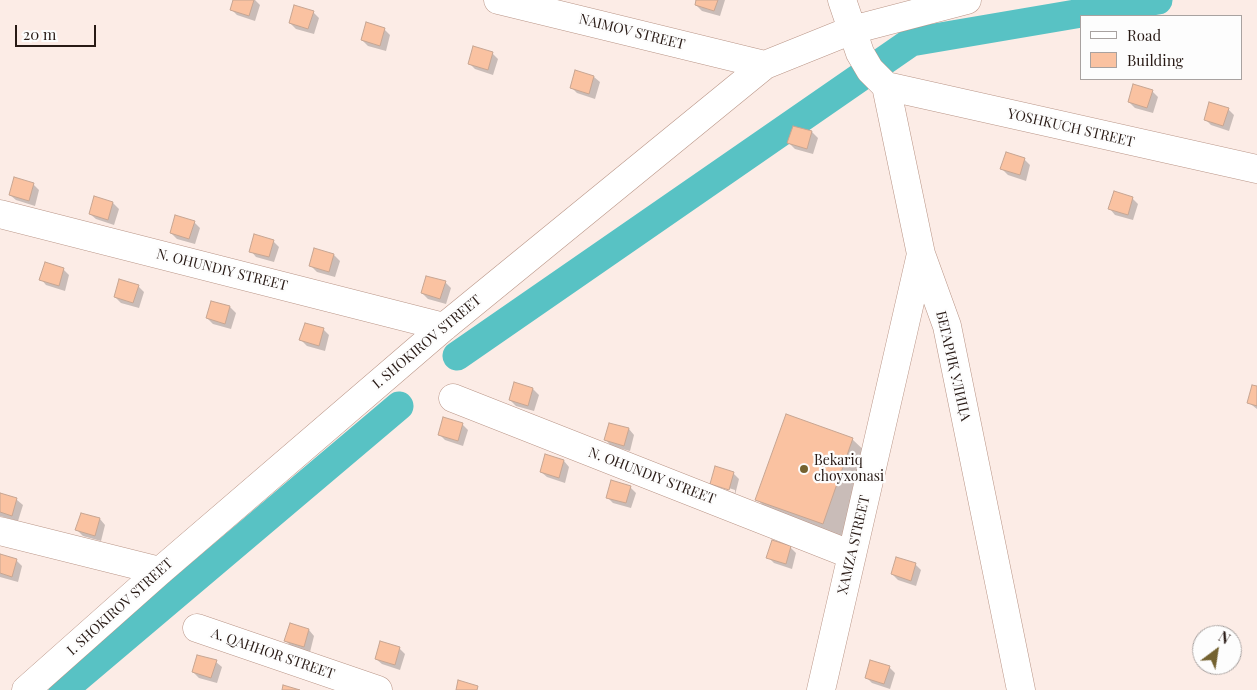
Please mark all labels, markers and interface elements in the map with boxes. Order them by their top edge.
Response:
street label: NAIMOV STREET [577,11,687,53]
scale bar [18,15,99,47]
legend [1080,15,1242,80]
text: 20 m [23,24,56,44]
text: Road [1127,25,1161,45]
text: Building [1127,50,1183,70]
street label: YOSHKUCH STREET [1006,105,1136,151]
street label: N. OHUNDIY STREET [155,246,289,294]
street label: I. SHOKIROV STREET [369,292,485,392]
street label: БЕГАРИҚ УЛИЦА [932,309,974,423]
street label: N. OHUNDIY STREET [586,444,718,508]
place label: Bekariq choyxonasi [814,453,884,486]
marker: Bekariq choyxonasi [798,463,810,475]
street label: XAMZA STREET [834,494,874,596]
street label: I. SHOKIROV STREET [64,555,176,659]
street label: A. QAHHOR STREET [209,625,337,683]
north arrow [1192,625,1242,675]
text: N [1215,627,1234,648]

